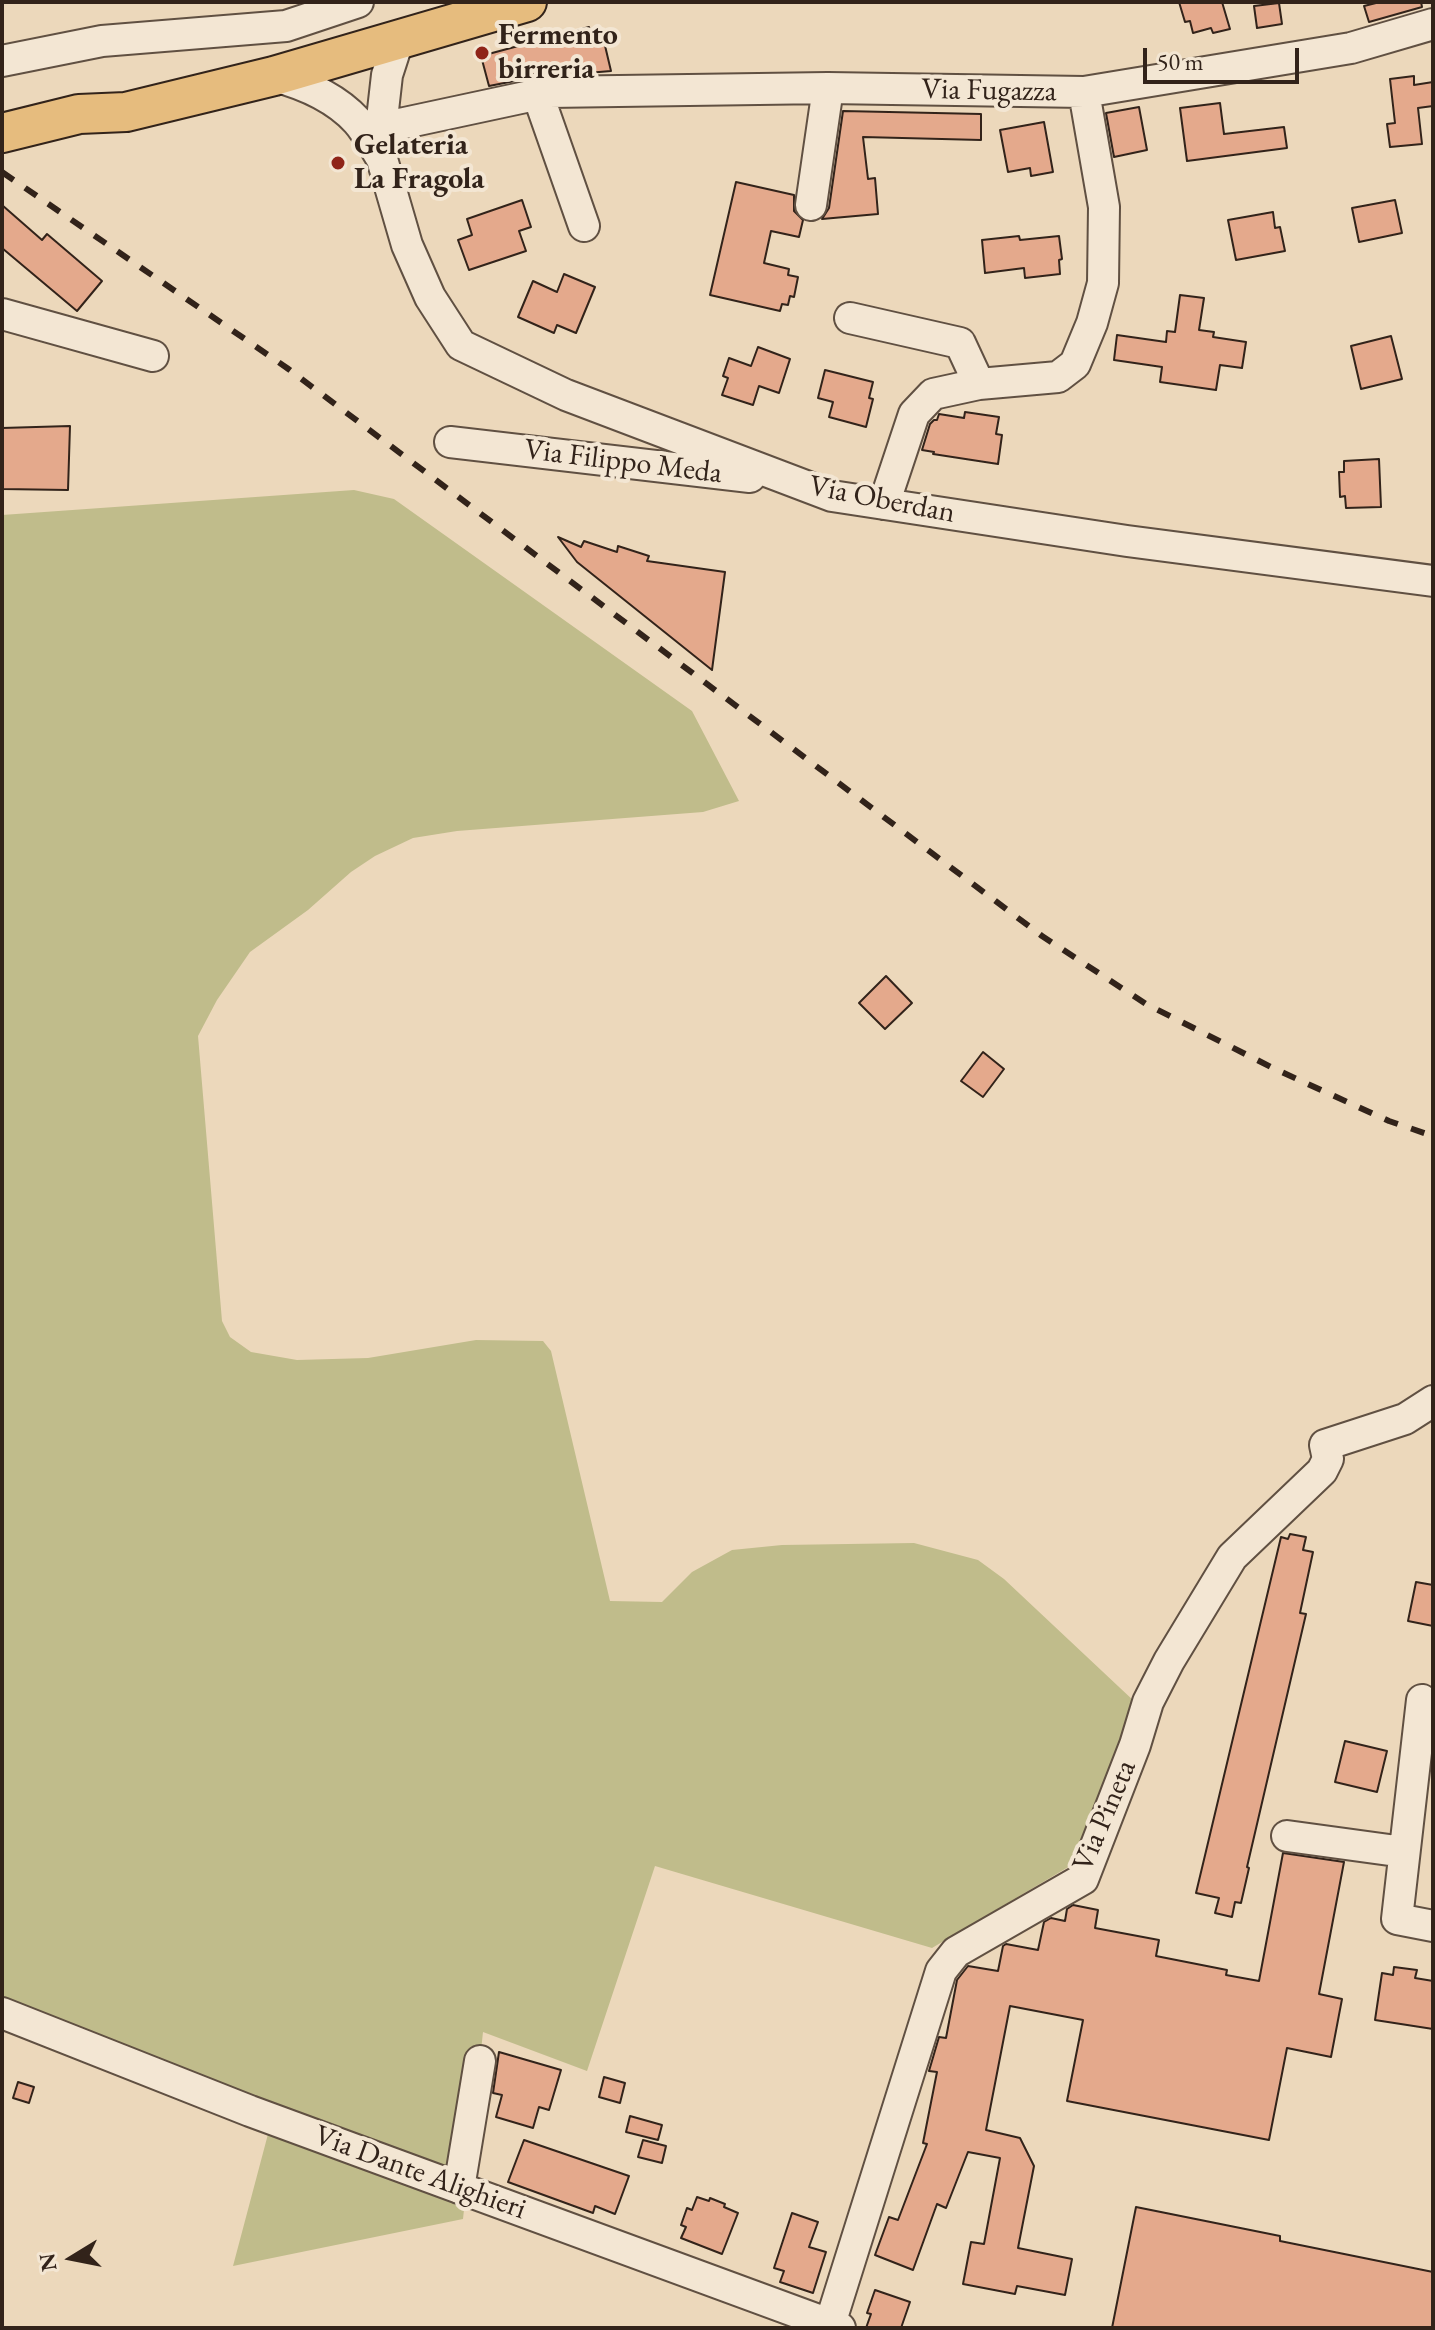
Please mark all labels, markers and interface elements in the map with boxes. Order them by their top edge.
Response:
place label: Fermento birreria [498,18,618,88]
scale bar [1147,32,1303,82]
marker: Fermento birreria [473,44,491,62]
text: 50 m [1157,46,1204,77]
street label: Via Fugazza [921,72,1057,110]
place label: Gelateria La Fragola [354,128,484,198]
marker: Gelateria La Fragola [329,154,347,172]
street label: Via Filippo Meda [522,432,724,492]
street label: Via Oberdan [806,468,958,532]
street label: Via Pineta [1065,1755,1145,1877]
street label: Via Dante Alighieri [309,2118,531,2228]
north arrow [32,2218,112,2298]
text: N [32,2251,64,2274]

